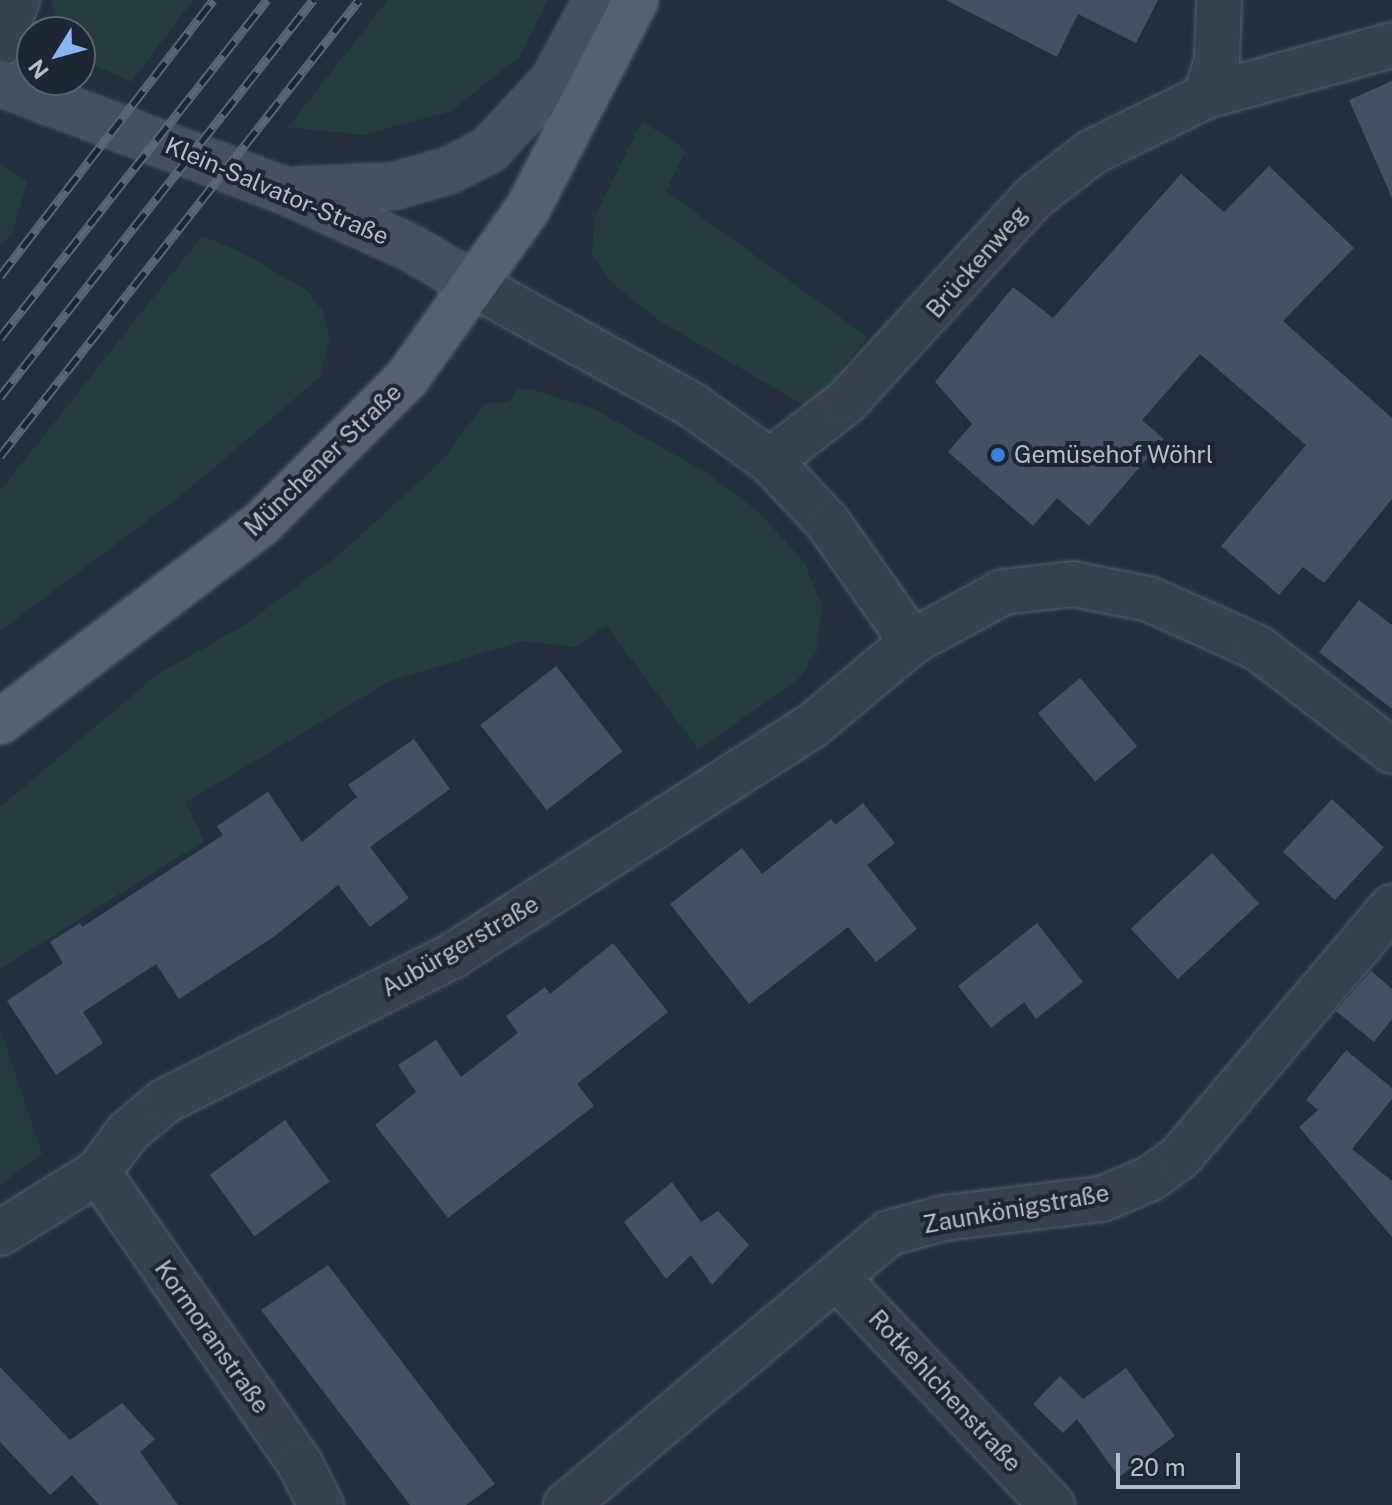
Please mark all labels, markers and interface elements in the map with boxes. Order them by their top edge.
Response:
north arrow [16,16,96,96]
text: N [23,55,54,84]
street label: Klein-Salvator-Straße [161,131,393,251]
street label: Brückenweg [920,200,1034,324]
street label: Münchener Straße [239,378,407,542]
place label: Gemüsehof Wöhrl [1014,441,1214,469]
marker: Gemüsehof Wöhrl [989,446,1007,464]
street label: Aubürgerstraße [376,889,544,1003]
street label: Zaunkönigstraße [921,1178,1111,1240]
street label: Kormoranstraße [149,1255,275,1419]
street label: Rotkehlchenstraße [863,1304,1027,1478]
scale bar [1120,1437,1244,1487]
text: 20 m [1130,1453,1186,1481]

